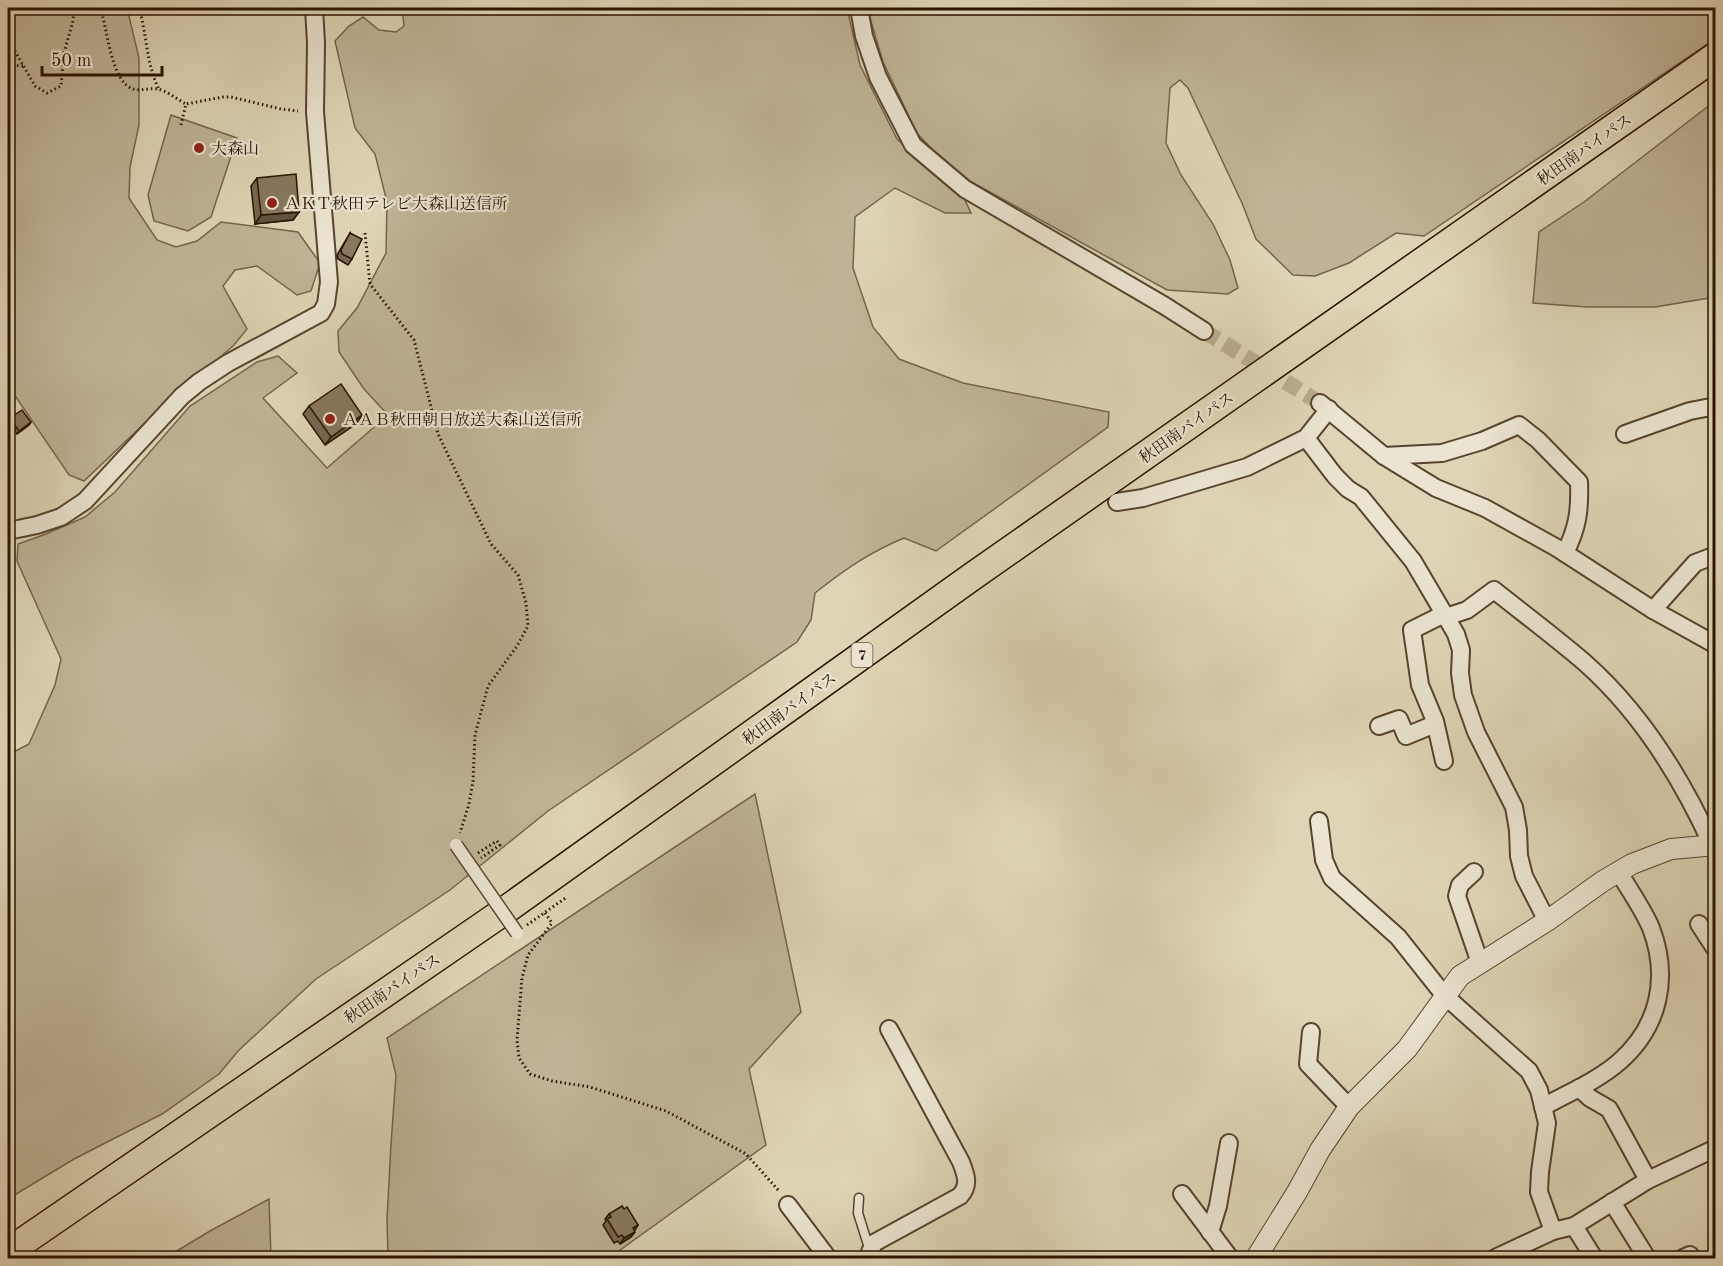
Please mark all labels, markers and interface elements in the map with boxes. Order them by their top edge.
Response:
scale bar [42,39,162,77]
text: 50 m [51,52,91,70]
street label: 秋田南バイパス [1534,110,1635,189]
place label: 大森山 [211,140,259,158]
marker: 大森山 [192,141,206,155]
place label: ＡＫＴ秋田テレビ大森山送信所 [284,195,508,213]
marker: ＡＫＴ秋田テレビ大森山送信所 [265,196,279,210]
street label: 秋田南バイパス [1136,388,1237,467]
place label: ＡＡＢ秋田朝日放送大森山送信所 [342,411,582,429]
marker: ＡＡＢ秋田朝日放送大森山送信所 [323,412,337,426]
road number: 7 [852,643,872,667]
street label: 秋田南バイパス [739,669,840,749]
street label: 秋田南バイパス [341,950,444,1028]

